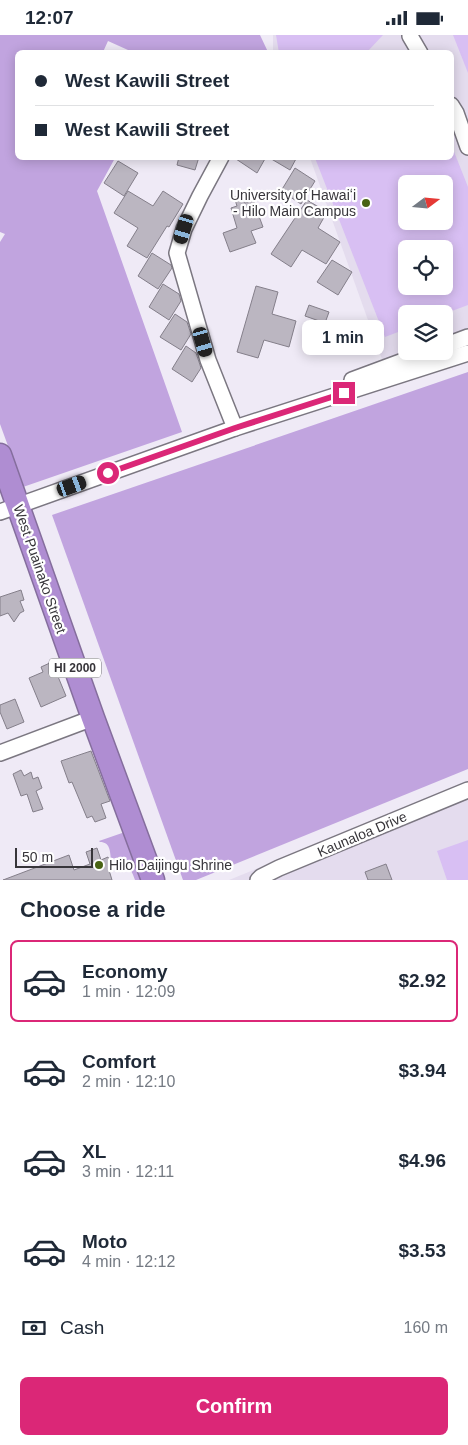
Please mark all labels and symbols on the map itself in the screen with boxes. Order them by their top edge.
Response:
north arrow [398,175,452,230]
place label: University of Hawaiʻi - Hilo Main Campus [230,187,356,219]
marker: University of Hawaiʻi - Hilo Main Campus [360,197,372,209]
car [172,212,195,246]
callout: 1 min [303,321,385,355]
car [191,326,214,358]
route end [333,382,355,404]
route start [97,462,119,484]
car [55,474,88,498]
street label: West Puainako Street [10,502,70,636]
road number: HI 2000 [49,659,101,677]
street label: Kaunaloa Drive [315,808,409,860]
scale bar [15,845,92,868]
place label: Hilo Daijingu Shrine [109,857,232,873]
marker: Hilo Daijingu Shrine [93,859,105,871]

